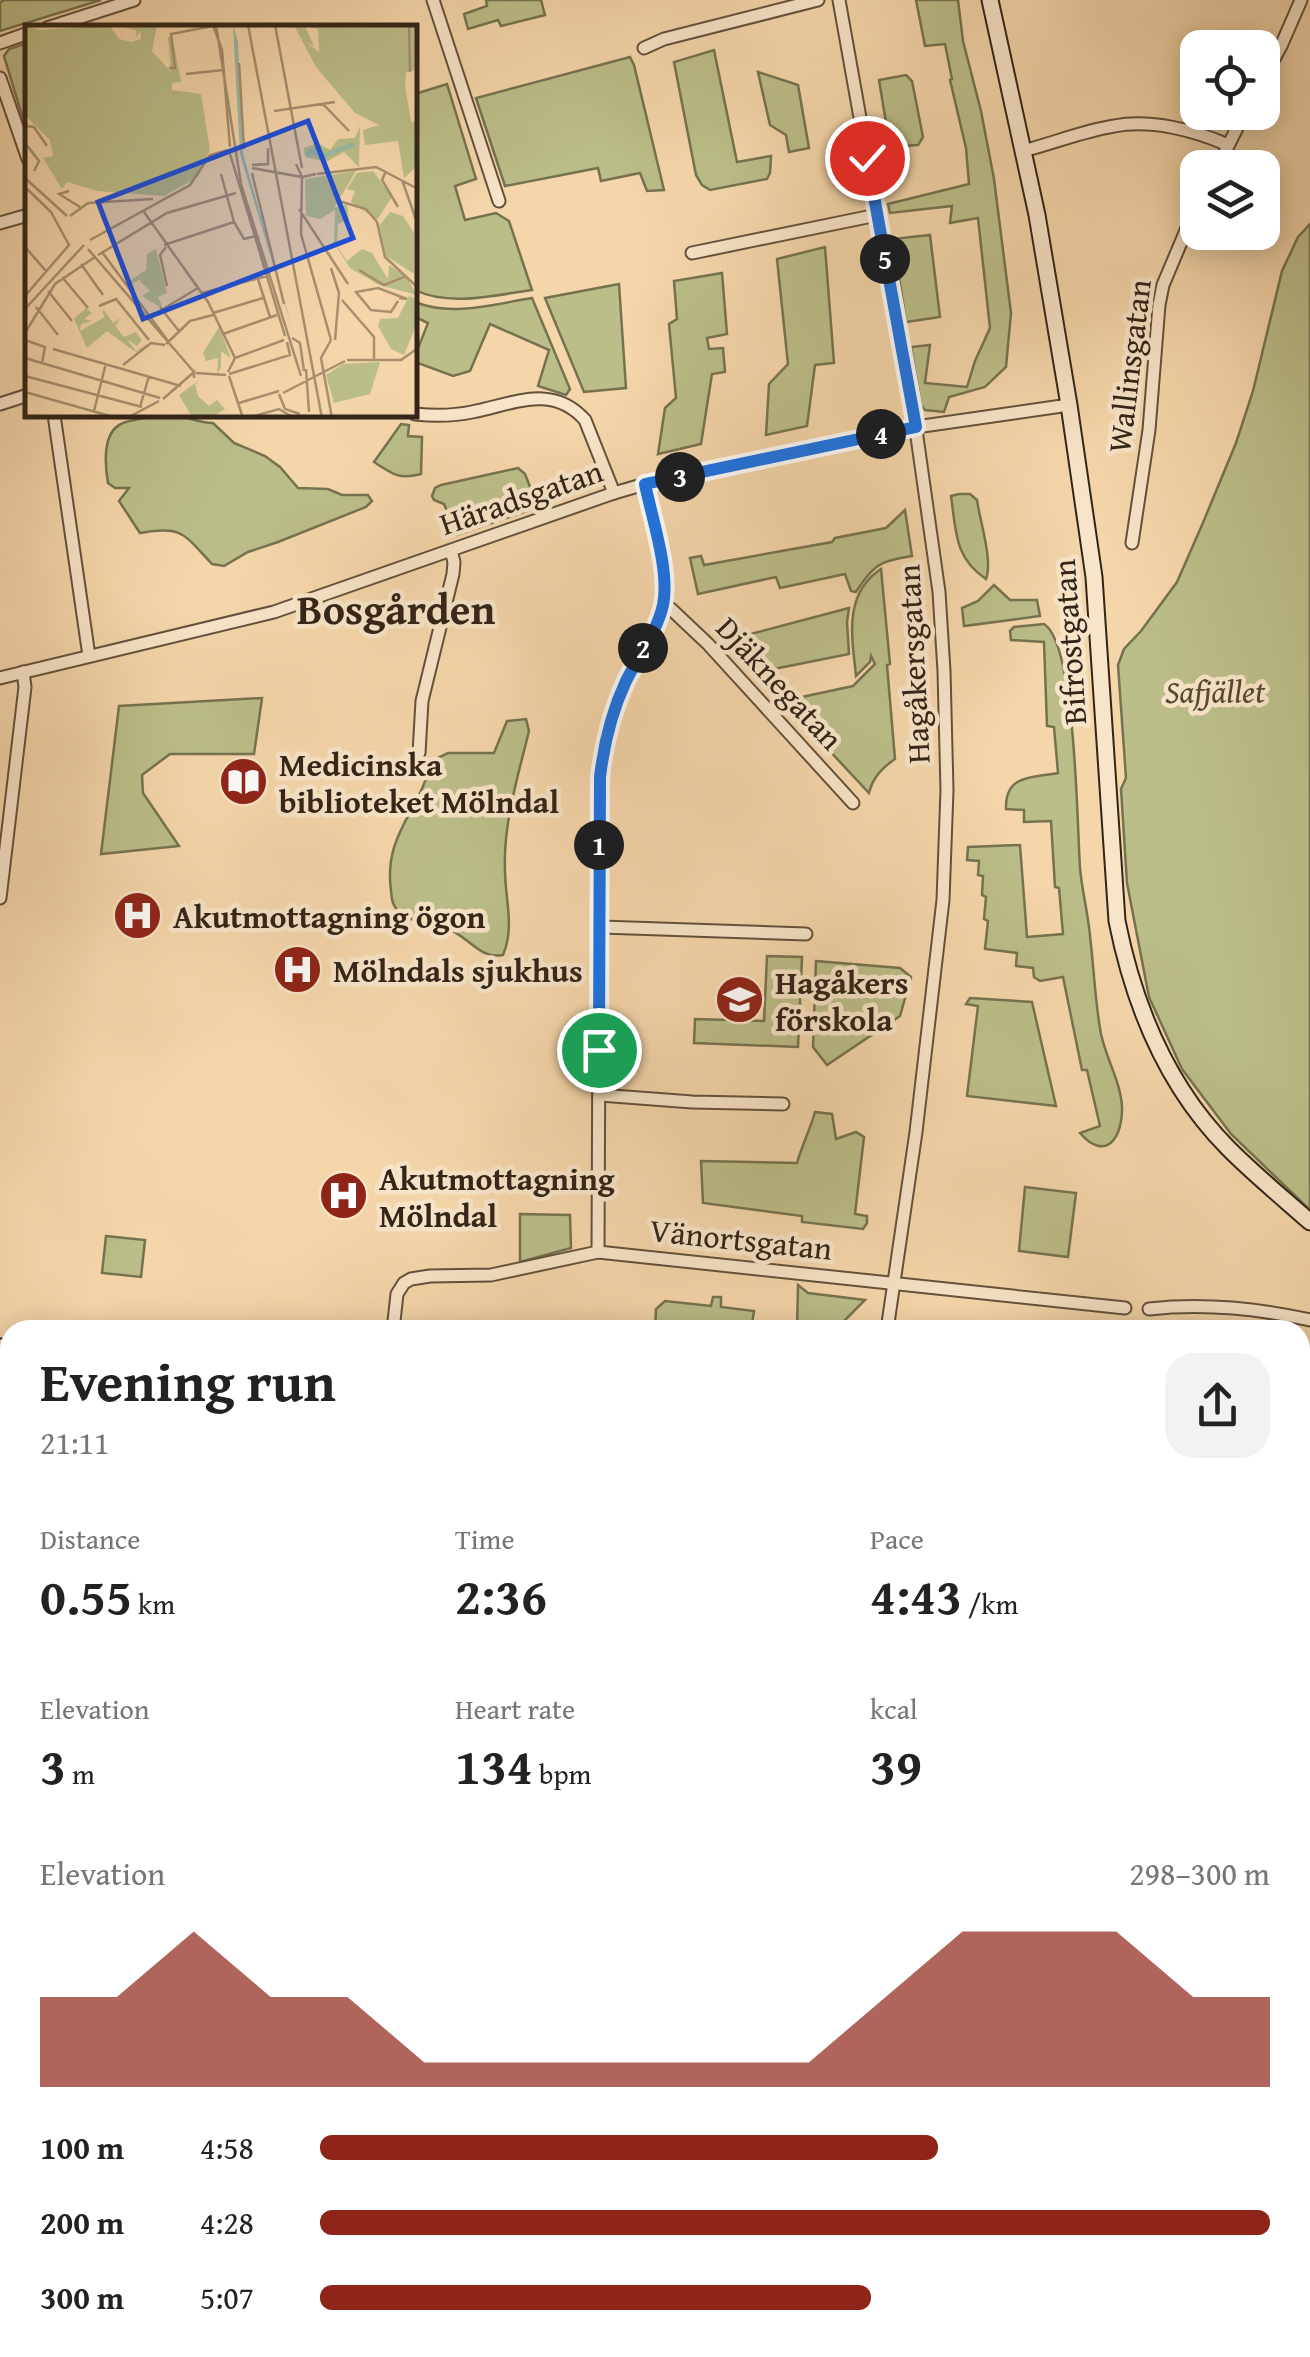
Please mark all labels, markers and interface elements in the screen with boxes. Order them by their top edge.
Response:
inset map [25,25,418,418]
map controls [1180,30,1280,250]
button: locate [1180,30,1280,130]
pin [825,116,910,201]
icon: check [840,131,895,186]
button: layers [1180,150,1280,250]
pin: 5 [860,234,910,284]
text: 5 [878,238,892,279]
street label: Wallinsgatan [1095,277,1163,455]
pin: 4 [856,409,906,459]
text: 4 [874,413,888,454]
street label: Häradsgatan [433,447,609,547]
pin: 3 [655,452,705,502]
text: 3 [673,456,687,497]
street label: Bifrostgatan [1040,558,1098,726]
street label: Hagåkersgatan [884,563,942,765]
district label: Bosgården [297,578,495,639]
street label: Djäknegatan [706,606,854,760]
pin: 2 [618,623,668,673]
text: 2 [636,627,650,668]
park label: Safjället [1165,668,1266,715]
place label: Medicinska biblioteket Mölndal [279,741,559,825]
library icon: Medicinska biblioteket Mölndal [218,756,270,808]
pin: 1 [574,820,624,870]
text: 1 [592,824,606,865]
hospital icon: Akutmottagning ögon [112,890,164,942]
place label: Akutmottagning ögon [173,893,486,940]
hospital icon: Mölndals sjukhus [272,944,324,996]
place label: Mölndals sjukhus [333,947,583,994]
place label: Hagåkers förskola [775,959,909,1043]
school or university icon: Hagåkers förskola [714,974,766,1026]
pin [557,1008,642,1093]
icon: arrive [572,1023,627,1078]
place label: Akutmottagning Mölndal [379,1155,615,1239]
hospital icon: Akutmottagning Mölndal [318,1170,370,1222]
street label: Vänortsgatan [648,1206,834,1272]
text: Evening run [40,1341,336,1421]
button: share [1165,1353,1270,1458]
text: 21:11 [40,1419,109,1466]
text: Distance [40,1518,140,1559]
text: Time [455,1518,515,1559]
text: Pace [870,1518,924,1559]
text: 0.55 [40,1559,132,1632]
text: 2:36 [455,1559,547,1632]
text: 4:43 [870,1559,962,1632]
text: km [132,1583,175,1624]
text: /km [962,1583,1018,1624]
text: Elevation [40,1688,150,1729]
text: Heart rate [455,1688,575,1729]
text: kcal [870,1688,918,1729]
text: 3 [40,1729,66,1802]
text: 134 [455,1729,533,1802]
text: 39 [870,1729,922,1802]
text: m [66,1753,95,1794]
text: bpm [533,1753,591,1794]
text: Elevation [40,1850,165,1897]
text: 298–300 m [1129,1850,1270,1897]
text: 100 m [40,2124,124,2171]
text: 4:58 [200,2124,254,2171]
text: 200 m [40,2199,124,2246]
text: 4:28 [200,2199,254,2246]
text: 300 m [40,2274,124,2321]
text: 5:07 [200,2274,254,2321]

